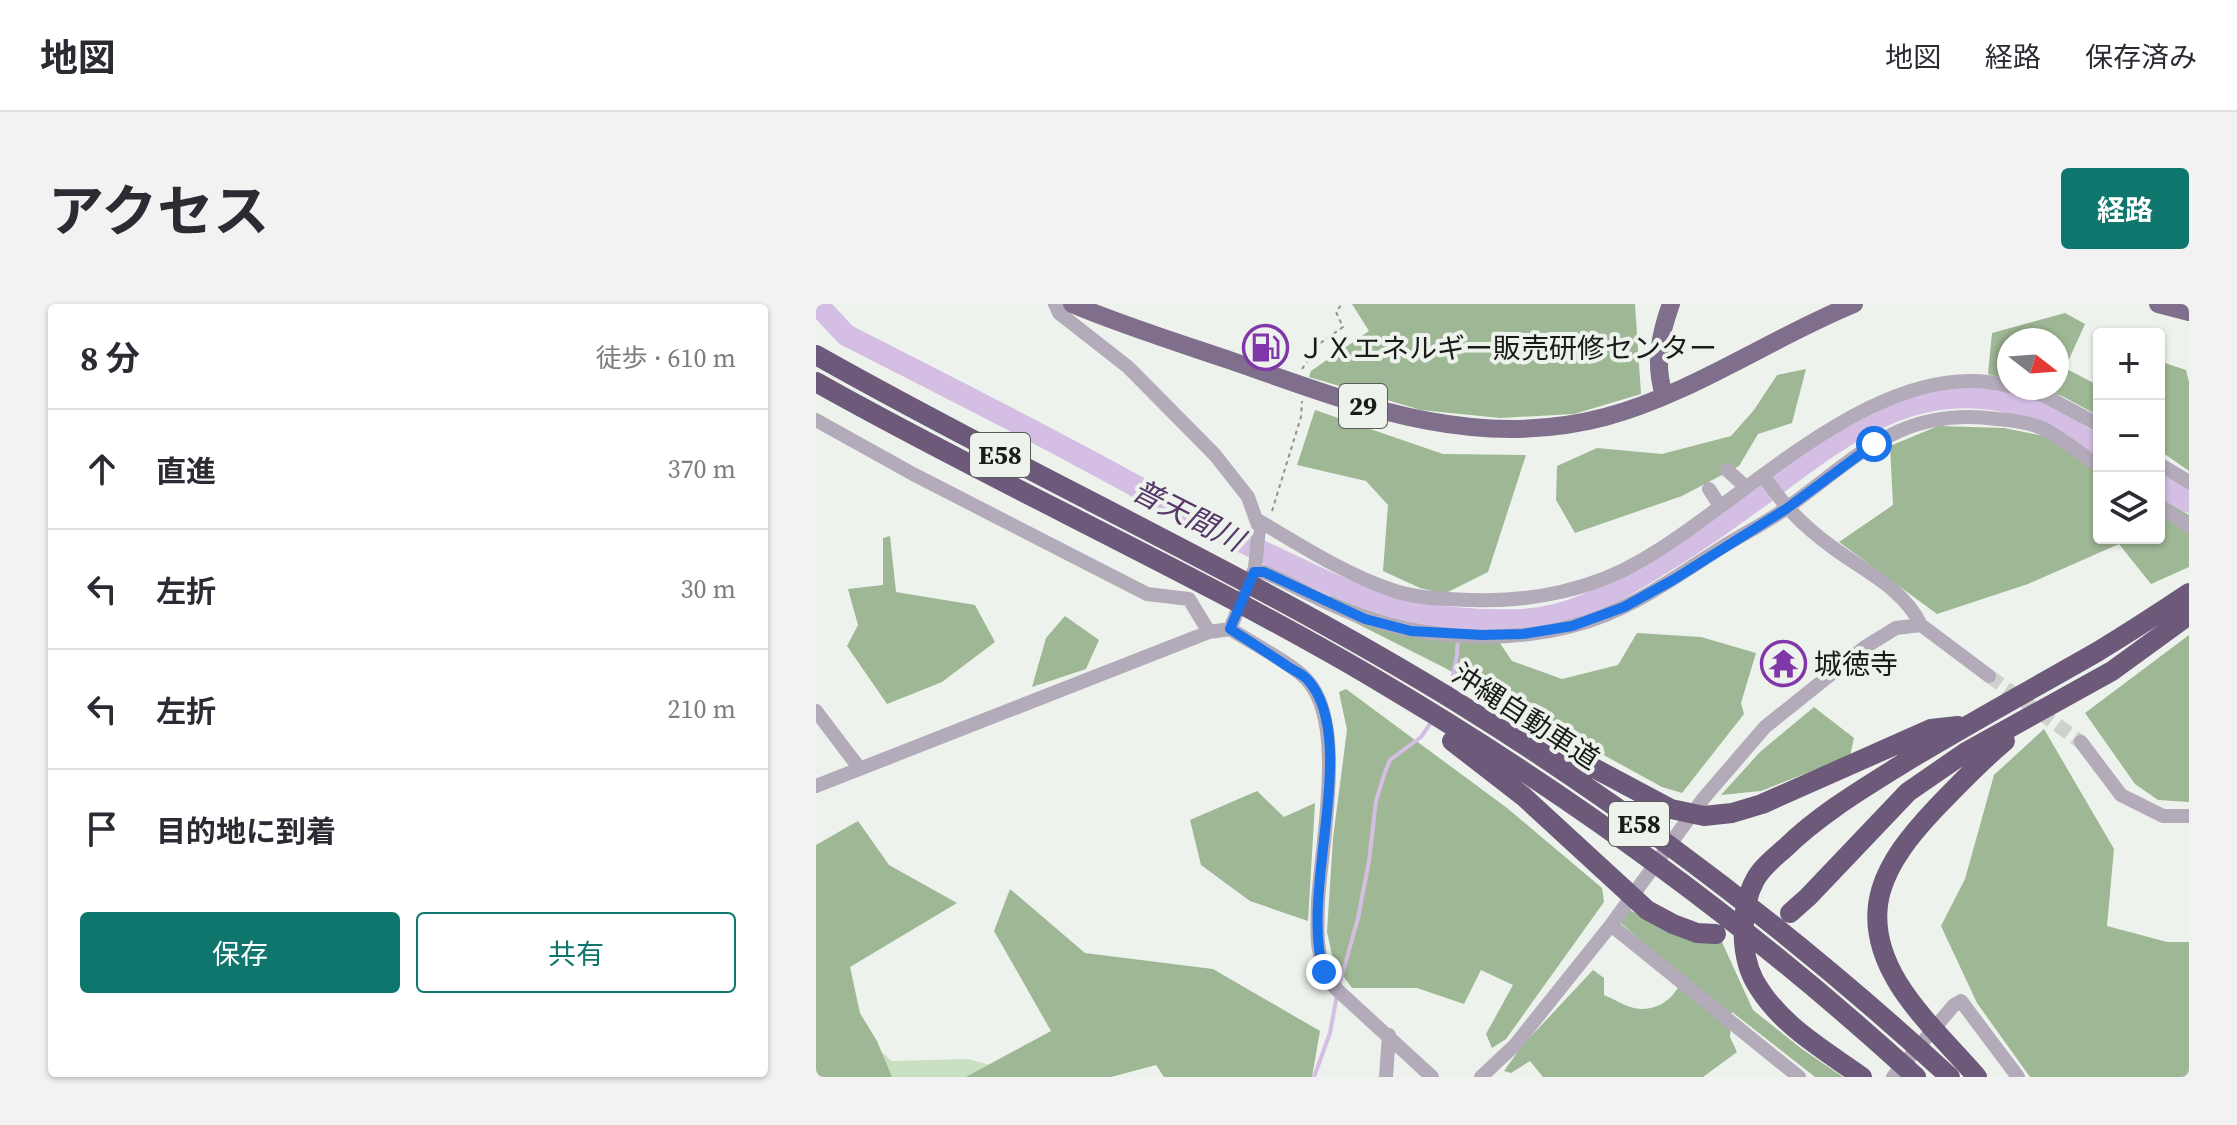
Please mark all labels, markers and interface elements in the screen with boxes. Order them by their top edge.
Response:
text: 地図 [40,32,116,84]
text: 地図 [1885,38,1941,76]
text: 経路 [1985,38,2041,76]
text: 保存済み [2085,38,2197,76]
button: 経路 [2061,168,2189,249]
text: アクセス [48,173,269,250]
fuel station icon: ＪＸエネルギー販売研修センター [1242,324,1290,372]
north arrow [1997,328,2069,400]
map controls [2093,328,2165,544]
button: + [2093,328,2165,400]
place label: ＪＸエネルギー販売研修センター [1297,329,1717,367]
text: 8 分 [80,335,140,381]
text: 徒歩 · 610 m [596,340,736,376]
road number: 29 [1339,384,1387,428]
button: − [2093,400,2165,472]
route start [1856,426,1892,462]
road number: E58 [970,433,1030,477]
icon: ahead [80,447,124,491]
text: 直進 [156,451,216,492]
text: 370 m [668,451,736,487]
water label: 普天間川 [1125,469,1253,562]
button: layers [2093,472,2165,544]
icon: left [80,567,124,611]
text: 左折 [156,571,216,612]
text: 30 m [681,571,736,607]
temple icon: 城徳寺 [1759,640,1807,688]
place label: 城徳寺 [1814,645,1898,683]
street label: 沖縄自動車道 [1445,654,1607,778]
icon: left [80,687,124,731]
text: 左折 [156,691,216,732]
text: 210 m [668,691,736,727]
road number: E58 [1609,802,1669,846]
icon: arrive [80,807,124,851]
text: 目的地に到着 [156,811,336,852]
button: 保存 [80,912,400,993]
button: 共有 [416,912,736,993]
route end [1306,954,1342,990]

